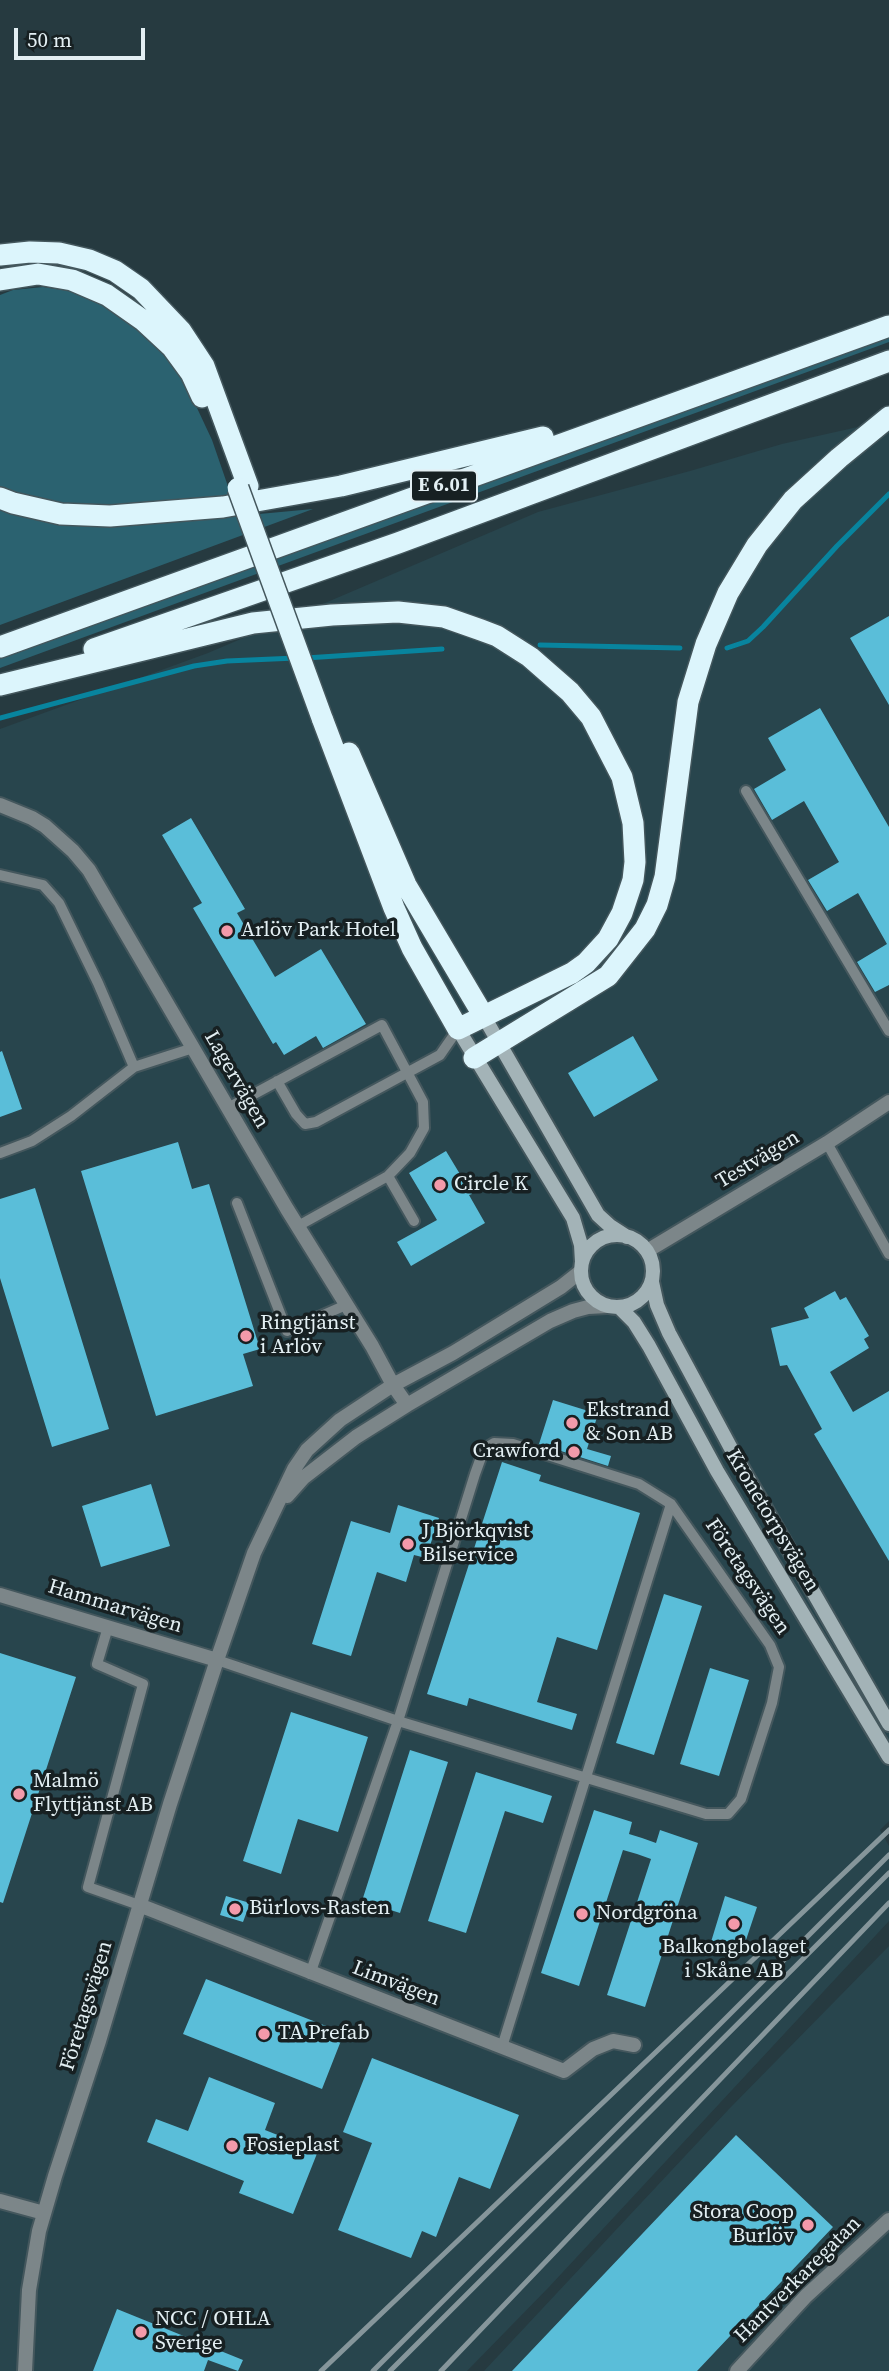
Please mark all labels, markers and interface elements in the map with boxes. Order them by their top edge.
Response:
scale bar [18,14,149,58]
text: 50 m [27,25,72,54]
road number: E 6.01 [411,471,477,502]
place label: Arlöv Park Hotel [241,918,396,944]
marker: Arlöv Park Hotel [219,923,235,939]
street label: Lagervägen [198,1027,274,1133]
street label: Testvägen [712,1125,804,1195]
place label: Circle K [454,1172,528,1198]
marker: Circle K [432,1177,448,1193]
place label: Ringtjänst i Arlöv [260,1311,355,1361]
marker: Ringtjänst i Arlöv [238,1328,254,1344]
place label: Ekstrand & Son AB [586,1398,673,1448]
marker: Ekstrand & Son AB [564,1415,580,1431]
place label: Crawford [473,1439,560,1465]
marker: Crawford [566,1444,582,1460]
street label: Kronetorpsvägen [720,1445,824,1597]
street label: Företagsvägen [699,1514,795,1640]
place label: J Björkqvist Bilservice [422,1519,530,1569]
marker: J Björkqvist Bilservice [400,1536,416,1552]
street label: Hammarvägen [45,1575,185,1639]
place label: Malmö Flyttjänst AB [33,1769,153,1819]
marker: Malmö Flyttjänst AB [11,1786,27,1802]
place label: Bürlovs-Rasten [249,1896,390,1922]
marker: Bürlovs-Rasten [227,1901,243,1917]
place label: Nordgröna [596,1901,698,1927]
marker: Nordgröna [574,1906,590,1922]
marker: Balkongbolaget i Skåne AB [726,1916,742,1932]
place label: Balkongbolaget i Skåne AB [662,1935,806,1985]
street label: Företagsvägen [55,1938,119,2074]
street label: Limvägen [349,1956,443,2012]
place label: TA Prefab [278,2021,370,2047]
marker: TA Prefab [256,2026,272,2042]
place label: Fosieplast [246,2133,339,2159]
marker: Fosieplast [224,2138,240,2154]
place label: Stora Coop Burlöv [693,2200,794,2250]
street label: Hantverkaregatan [729,2211,867,2349]
marker: Stora Coop Burlöv [800,2217,816,2233]
place label: NCC / OHLA Sverige [155,2307,271,2357]
marker: NCC / OHLA Sverige [133,2324,149,2340]

